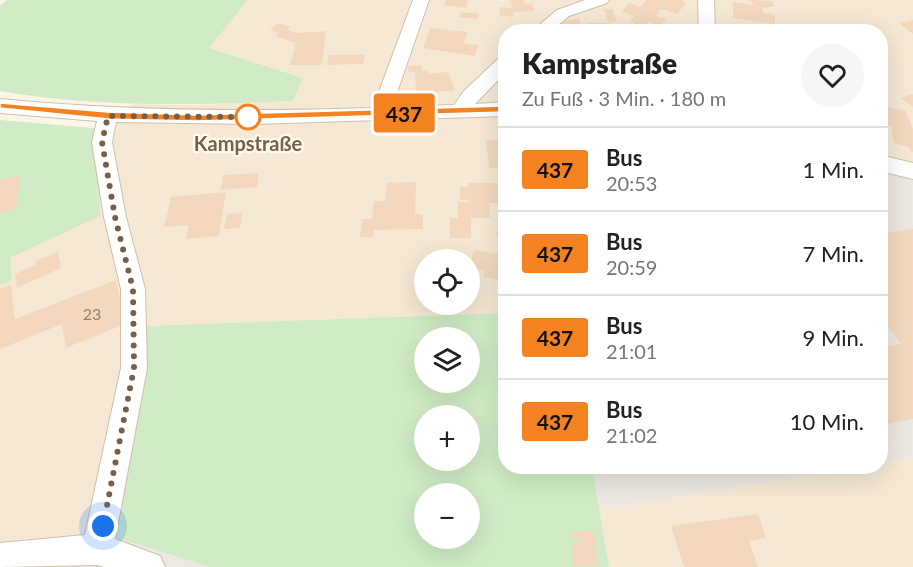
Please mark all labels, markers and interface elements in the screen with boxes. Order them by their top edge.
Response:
button: heart [801,44,864,107]
text: Kampstraße [522,46,677,80]
text: Zu Fuß · 3 Min. · 180 m [522,86,726,110]
line badge: 437 [370,94,438,132]
text: 437 [386,101,422,126]
marker: Kampstraße [235,104,261,130]
place label: Kampstraße [194,131,303,155]
text: Bus [606,144,642,171]
text: 1 Min. [803,156,864,183]
text: 437 [537,157,573,182]
text: 20:53 [606,171,657,195]
text: Bus [606,228,642,255]
text: 7 Min. [803,240,864,267]
text: 437 [537,241,573,266]
map controls [414,249,480,549]
button: locate [414,249,480,315]
text: 20:59 [606,255,657,279]
house number: 23 [83,304,101,323]
text: Bus [606,312,642,339]
text: 9 Min. [803,324,864,351]
text: 437 [537,325,573,350]
button: layers [414,327,480,393]
text: 21:01 [606,339,657,363]
text: Bus [606,396,642,423]
button: + [414,405,480,471]
text: 10 Min. [790,408,864,435]
text: 437 [537,409,573,434]
text: 21:02 [606,423,657,447]
button: − [414,483,480,549]
your location [88,511,118,541]

